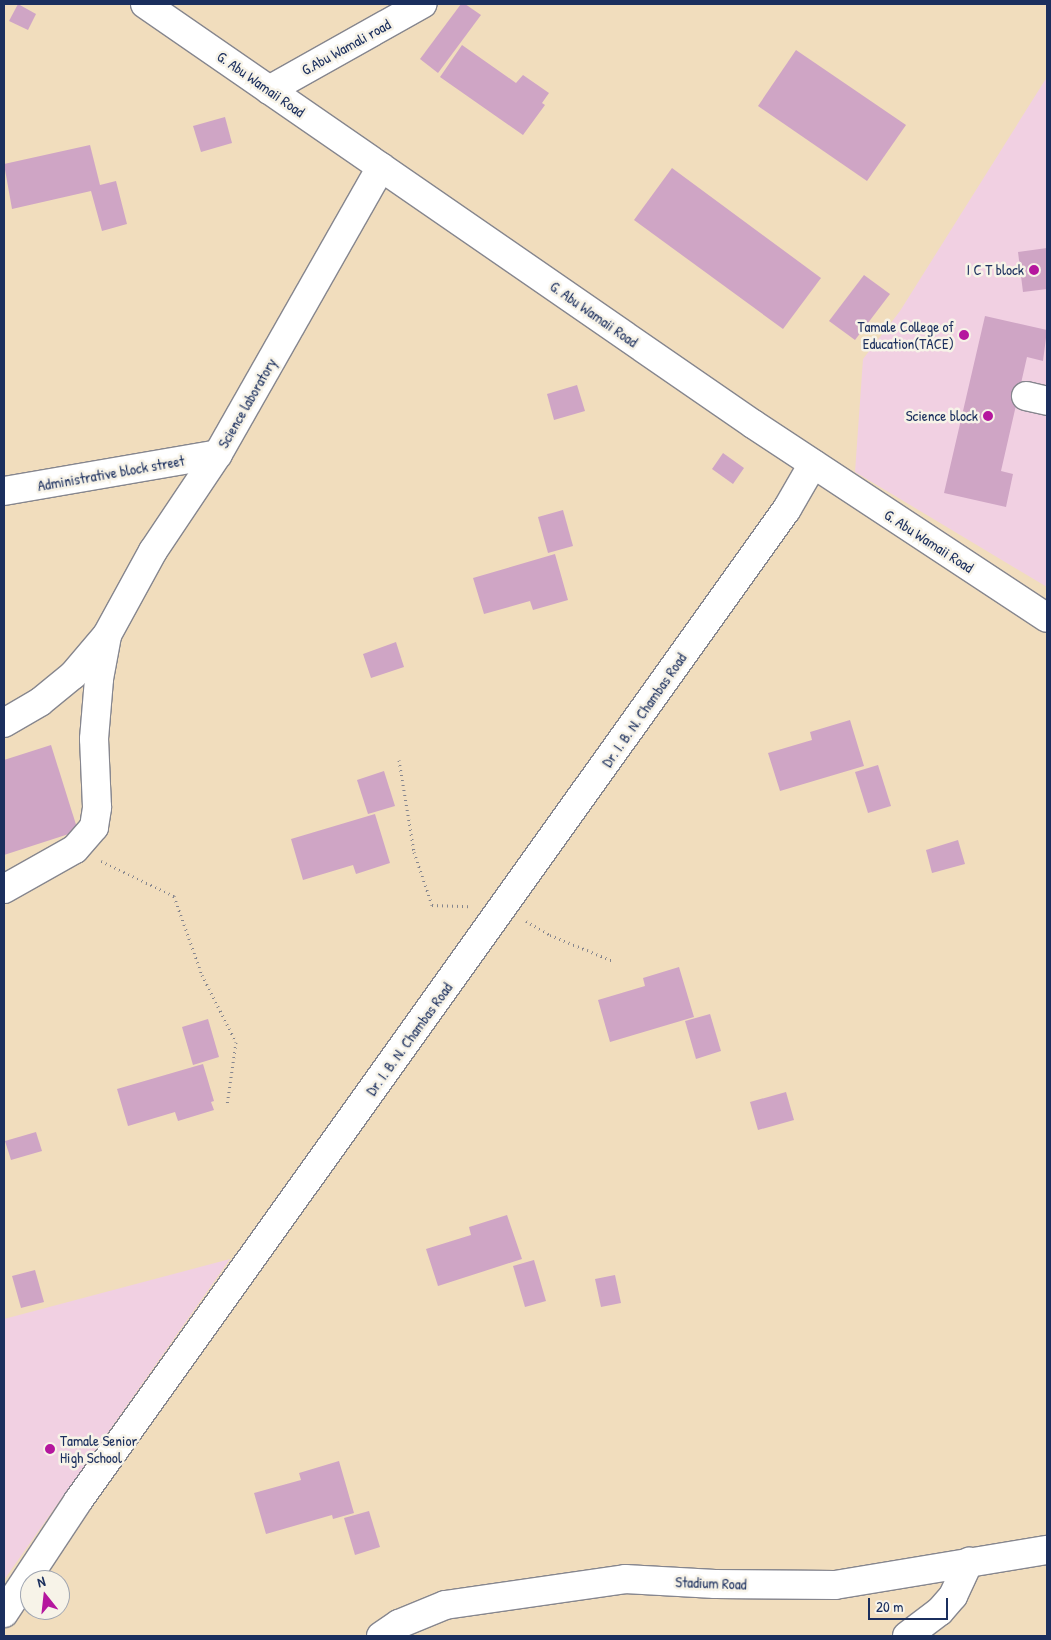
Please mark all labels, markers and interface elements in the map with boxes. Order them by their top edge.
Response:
street label: G.Abu Wamali road [298,15,394,79]
street label: G. Abu Wamaii Road [214,47,308,121]
place label: I C T block [967,261,1024,279]
marker: I C T block [1028,264,1040,276]
street label: G. Abu Wamaii Road [547,277,641,351]
place label: Tamale College of Education(TACE) [857,317,954,352]
marker: Tamale College of Education(TACE) [958,329,970,341]
street label: Science laboratory [214,355,280,451]
place label: Science block [906,407,978,425]
marker: Science block [982,410,994,422]
street label: Administrative block street [36,451,186,495]
street label: G. Abu Wamaii Road [881,505,977,577]
street label: Dr. I. B. N. Chambas Road [598,649,690,771]
street label: Dr. I. B. N. Chambas Road [362,979,456,1099]
place label: Tamale Senior High School [60,1431,137,1466]
marker: Tamale Senior High School [44,1443,56,1455]
north arrow [20,1570,70,1620]
text: N [35,1571,47,1591]
street label: Stadium Road [675,1573,747,1593]
scale bar [871,1588,951,1620]
text: 20 m [876,1596,903,1617]

